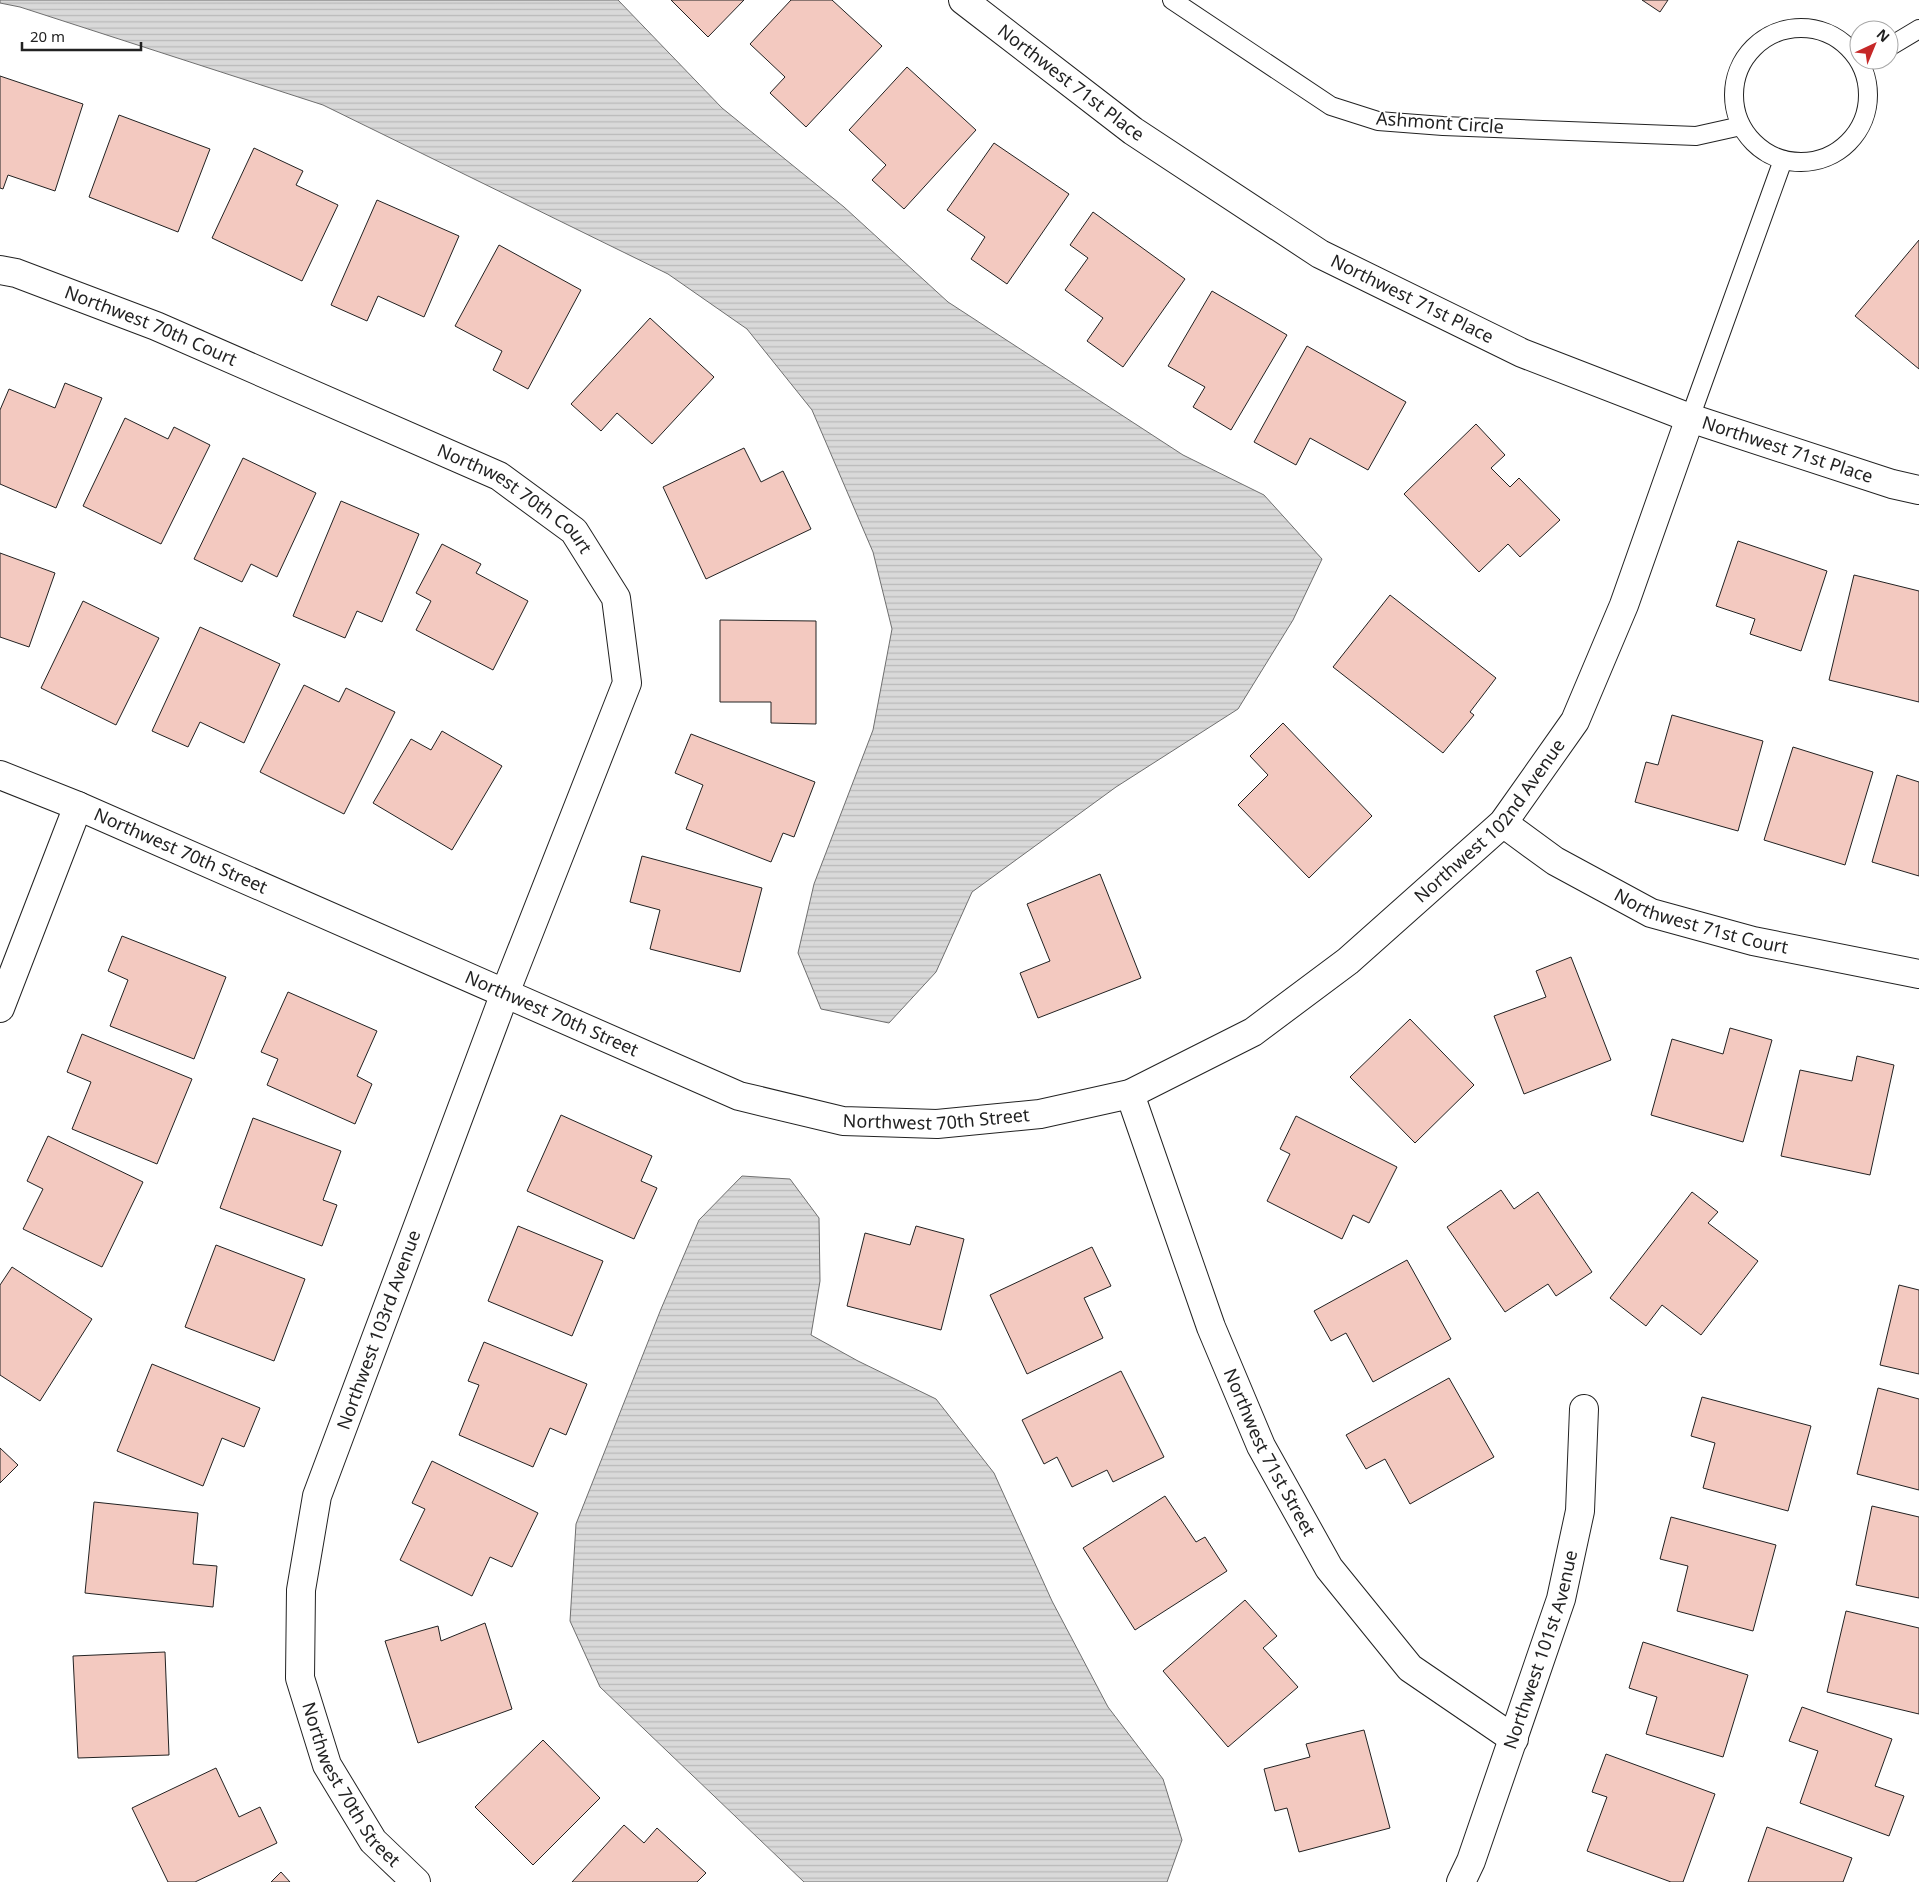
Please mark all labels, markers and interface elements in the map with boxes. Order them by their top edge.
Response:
street label: Northwest 71st Place [993,18,1149,146]
scale bar [22,20,141,52]
north arrow [1849,20,1899,70]
text: N [1873,24,1894,46]
text: 20 m [30,26,65,46]
street label: Ashmont Circle [1375,106,1505,138]
street label: Northwest 71st Place [1327,248,1498,348]
street label: Northwest 70th Court [61,280,241,371]
street label: Northwest 71st Place [1699,410,1876,488]
street label: Northwest 70th Court [434,438,598,558]
street label: Northwest 102nd Avenue [1409,734,1570,907]
street label: Northwest 70th Street [91,802,272,899]
street label: Northwest 71st Court [1610,882,1791,959]
street label: Northwest 70th Street [461,964,643,1062]
street label: Northwest 70th Street [842,1102,1031,1135]
street label: Northwest 103rd Avenue [331,1227,425,1433]
street label: Northwest 71st Street [1219,1364,1322,1540]
street label: Northwest 101st Avenue [1497,1548,1582,1752]
street label: Northwest 70th Street [297,1699,406,1872]

